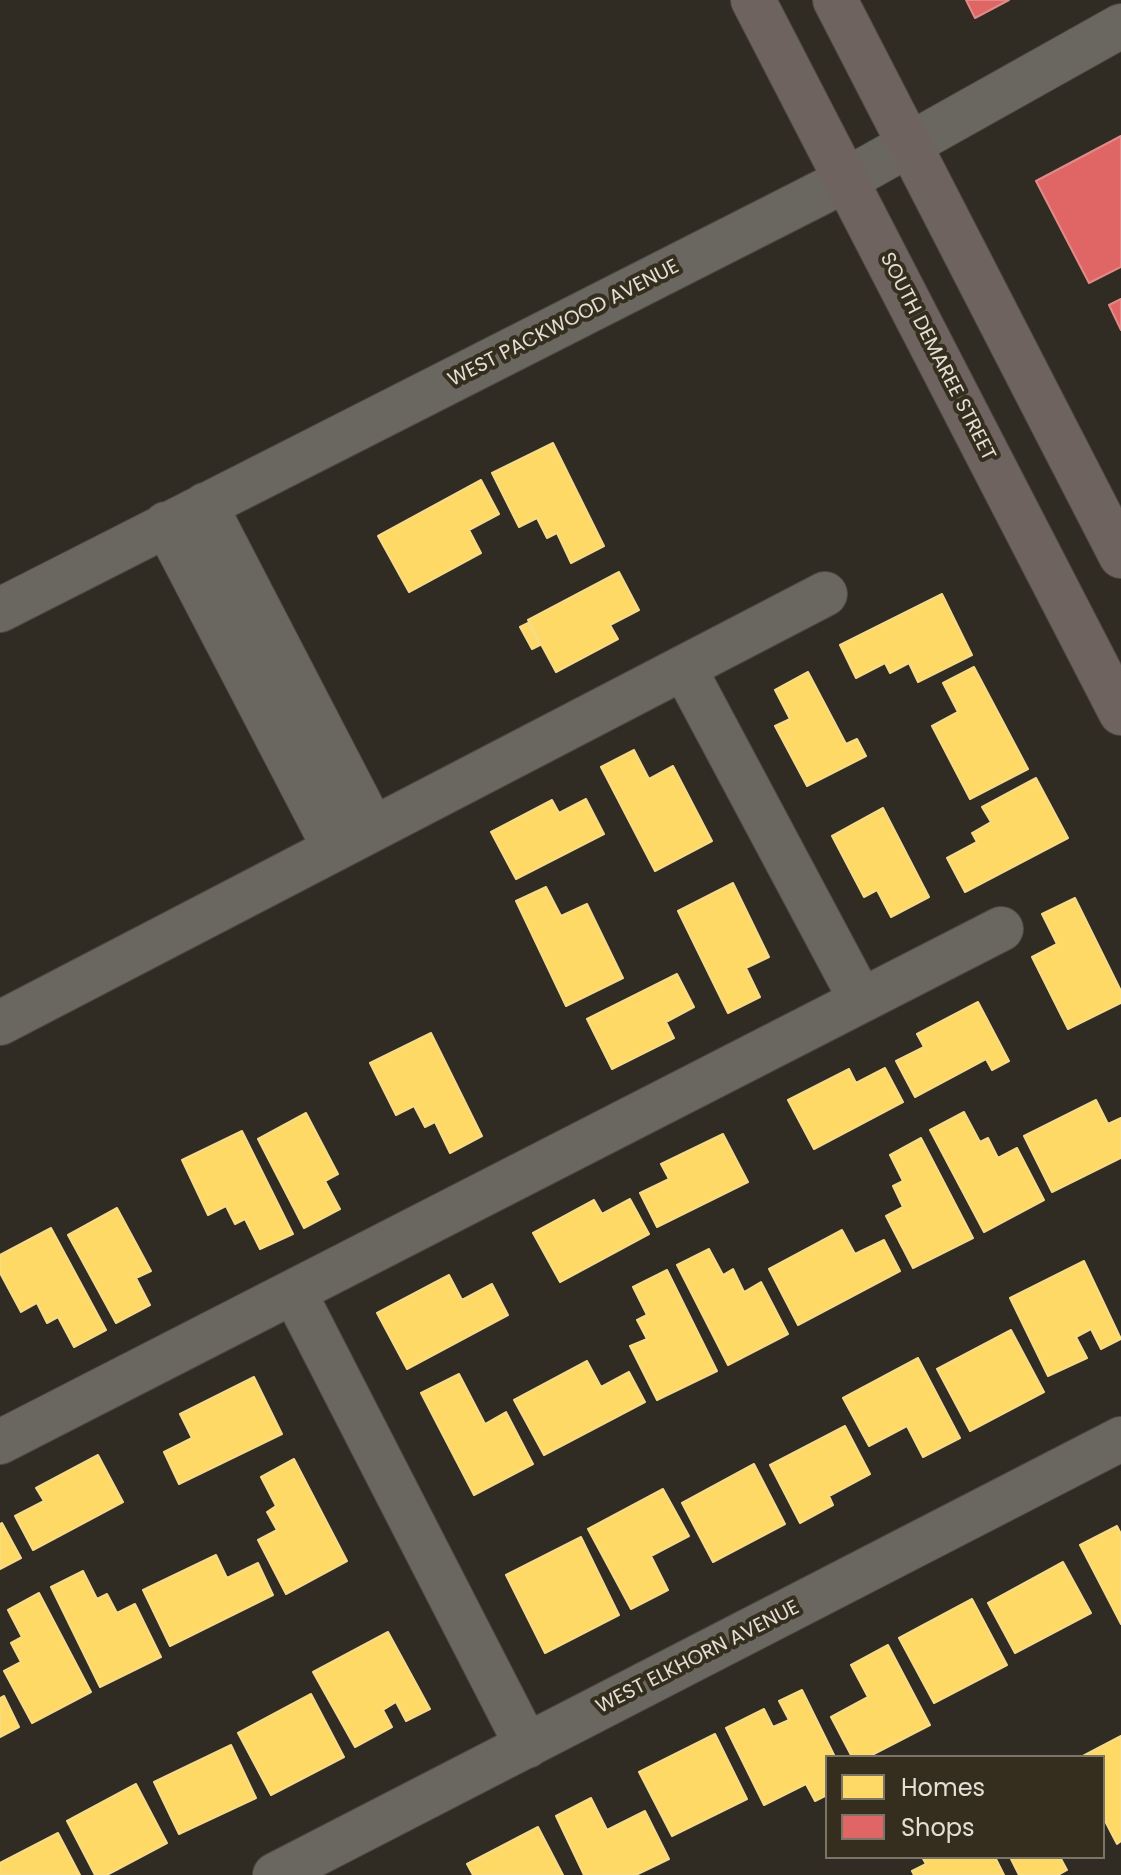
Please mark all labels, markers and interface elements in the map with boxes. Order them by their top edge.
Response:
street label: SOUTH DEMAREE STREET [874,249,1000,465]
street label: WEST PACKWOOD AVENUE [445,255,683,393]
street label: WEST ELKHORN AVENUE [592,1596,804,1720]
legend [825,1755,1105,1859]
text: Homes [901,1771,985,1804]
text: Shops [901,1811,975,1844]

